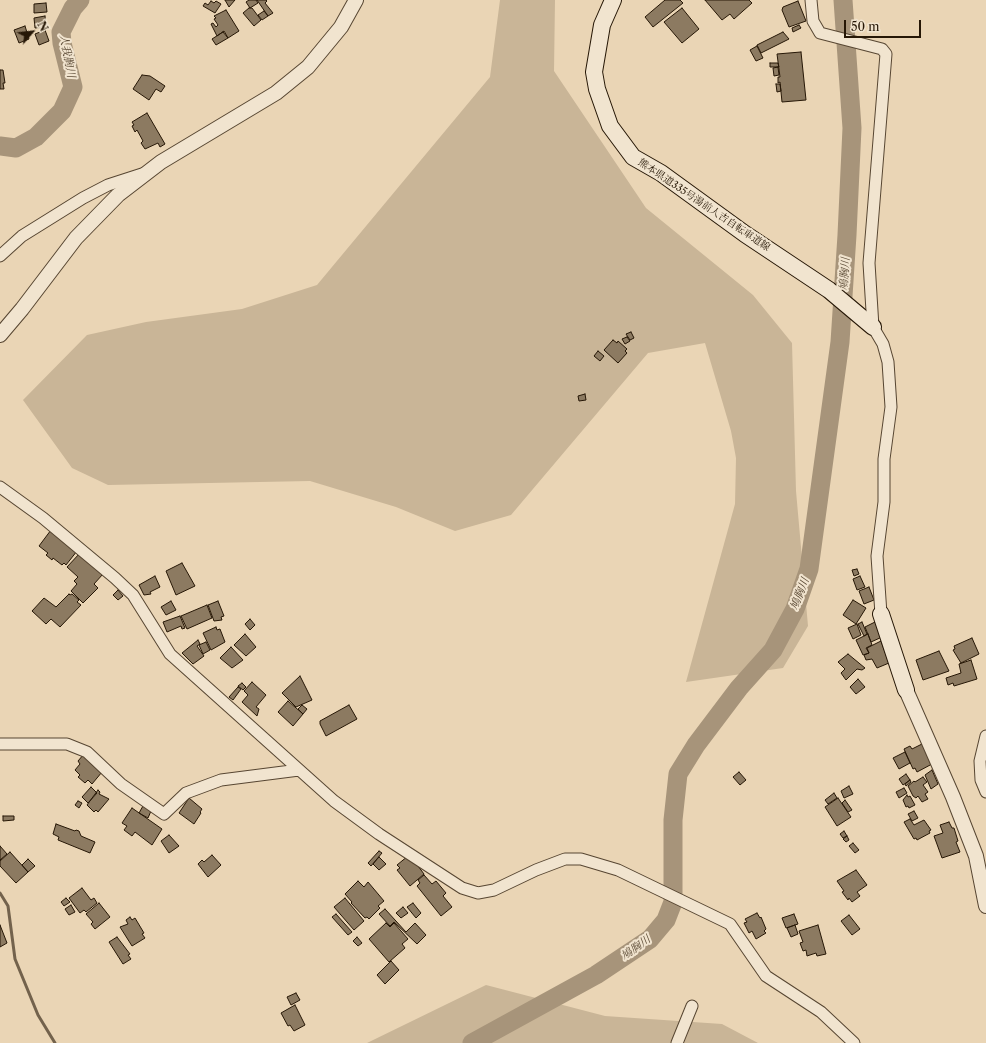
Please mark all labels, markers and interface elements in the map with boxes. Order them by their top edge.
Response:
north arrow [12,12,52,52]
scale bar [846,12,923,38]
text: N [34,19,51,34]
text: 50 m [851,19,880,34]
water label: 人我胸川 [56,33,78,79]
street label: 熊本県道335号湯前人吉自転車道線 [636,156,772,254]
water label: 鳩胸川 [837,257,853,291]
water label: 鳩胸川 [788,576,812,612]
water label: 鳩胸川 [619,933,653,963]

